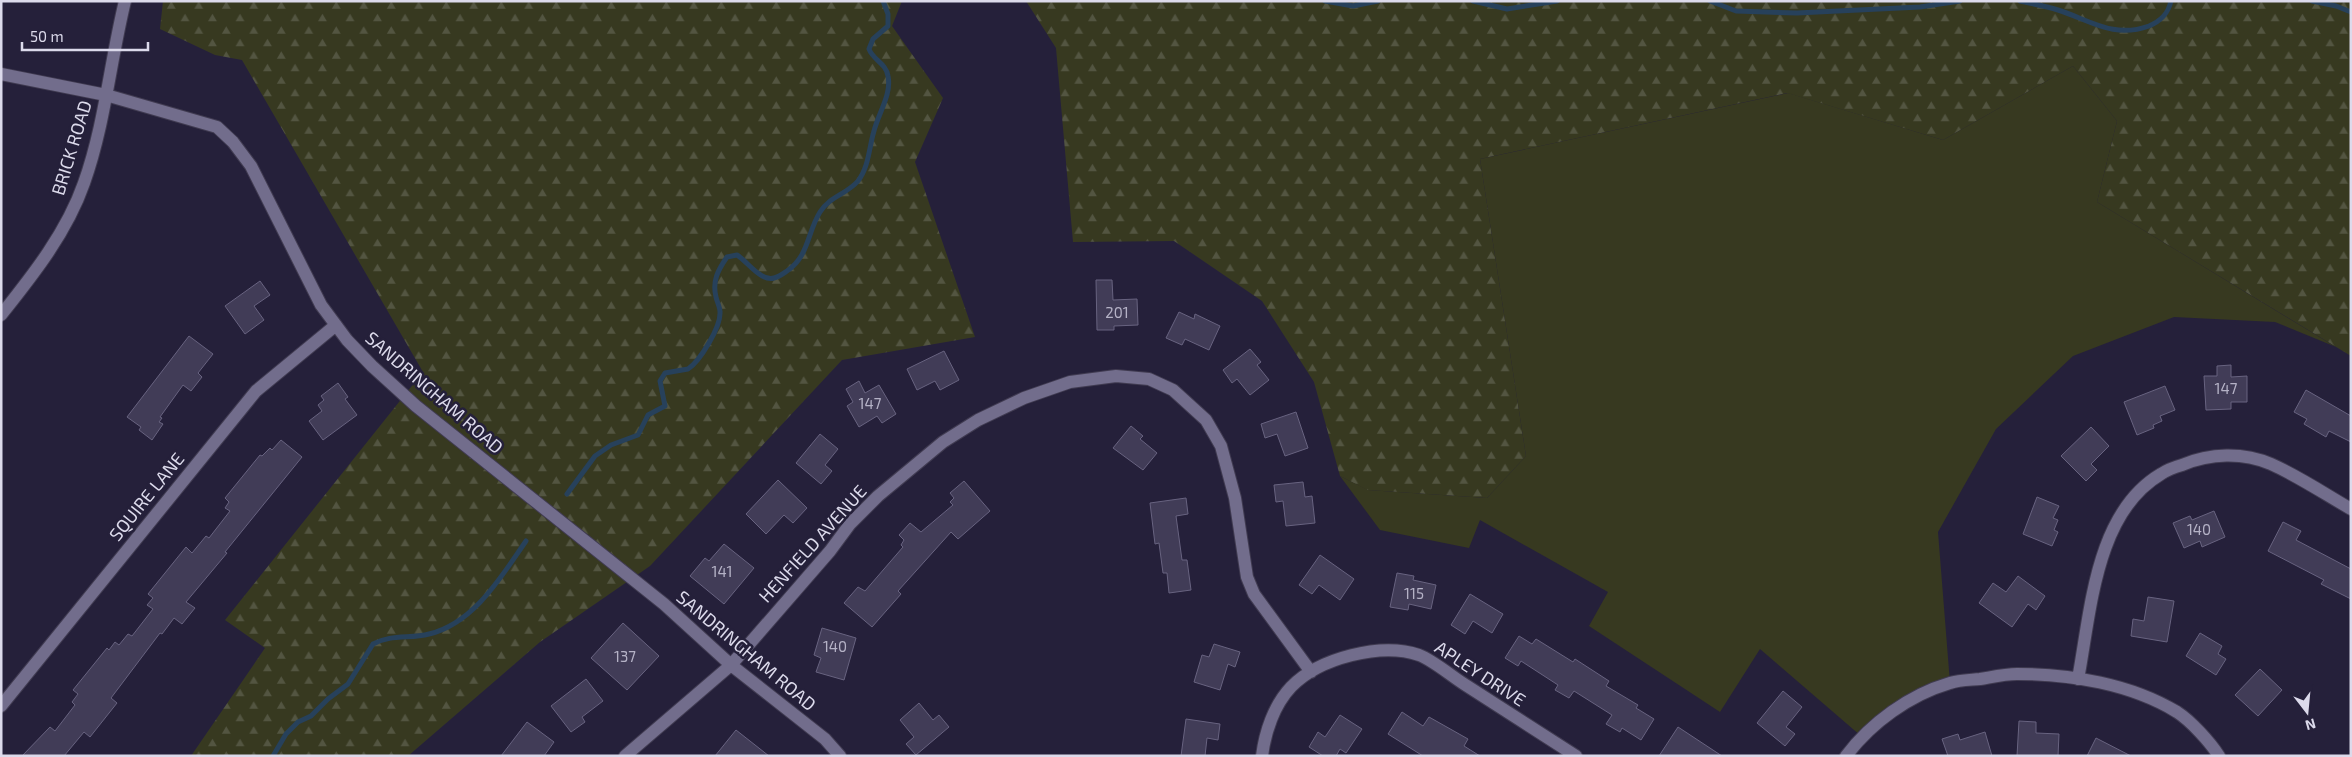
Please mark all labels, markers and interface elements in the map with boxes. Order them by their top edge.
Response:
scale bar [22,20,149,52]
text: 50 m [30,27,64,45]
street label: BRICK ROAD [46,98,96,198]
house number: 201 [1105,303,1129,321]
street label: SANDRINGHAM ROAD [361,327,508,458]
house number: 147 [2215,379,2238,397]
house number: 147 [859,394,882,412]
street label: SQUIRE LANE [104,448,189,545]
street label: HENFIELD AVENUE [754,480,871,607]
house number: 140 [2187,520,2211,538]
house number: 141 [711,562,733,580]
house number: 115 [1404,584,1424,602]
street label: SANDRINGHAM ROAD [673,586,821,715]
street label: APLEY DRIVE [1431,636,1530,711]
house number: 140 [823,637,847,655]
house number: 137 [614,647,636,665]
north arrow [2282,687,2332,737]
text: N [2304,715,2318,735]

